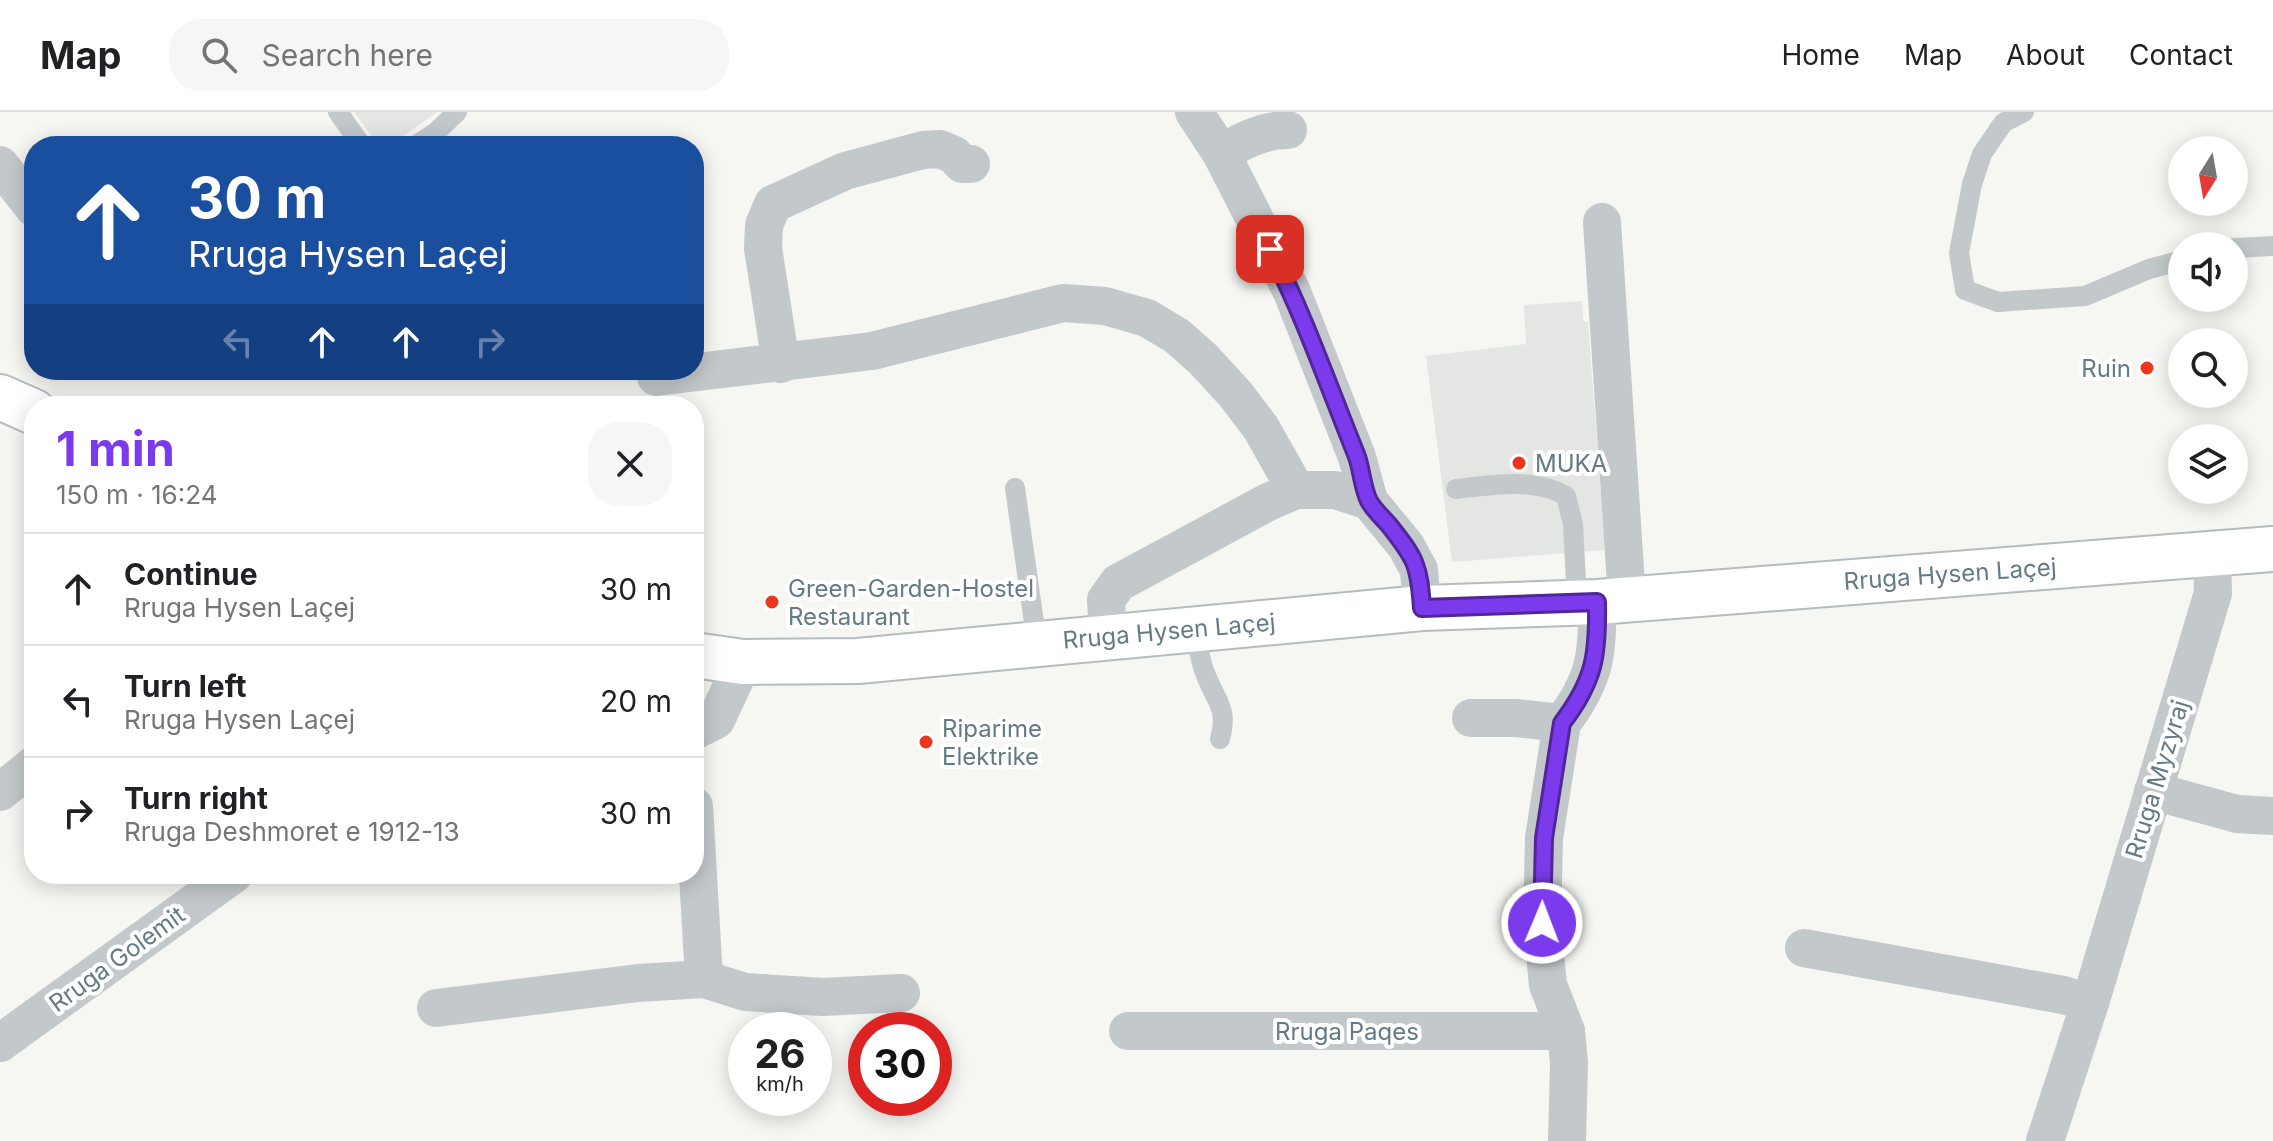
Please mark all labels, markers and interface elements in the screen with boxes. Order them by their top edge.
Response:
search box [169,19,729,91]
text: Map [40,32,121,78]
icon: search [197,33,241,77]
text: Search here [261,37,433,73]
text: Home [1781,38,1860,72]
text: Map [1904,38,1962,72]
text: About [2006,38,2085,72]
text: Contact [2129,38,2233,72]
north arrow [2168,136,2248,216]
map controls [2168,136,2248,504]
text: 30 m [188,164,326,232]
icon: ahead [56,168,160,272]
pin [1236,215,1304,283]
icon: arrive [1248,227,1292,271]
text: Rruga Hysen Laçej [188,232,508,276]
button: sound [2168,232,2248,312]
icon: left [216,320,260,364]
icon: ahead [300,320,344,364]
icon: ahead [384,320,428,364]
icon: right [468,320,512,364]
button: search [2168,328,2248,408]
place label: Ruin [2081,354,2131,383]
marker: Ruin [2138,359,2156,377]
text: 1 min [56,419,175,478]
button: close [588,422,672,506]
button: layers [2168,424,2248,504]
place label: MUKA [1535,449,1607,478]
marker: MUKA [1510,454,1528,472]
text: 150 m · 16:24 [56,479,217,510]
street label: Rruga Hysen Laçej [1843,552,2057,596]
text: Continue [124,556,258,592]
icon: ahead [56,567,100,611]
text: 30 m [600,571,672,607]
place label: Green-Garden-Hostel Restaurant [788,574,1034,631]
text: Rruga Hysen Laçej [124,592,355,623]
marker: Green-Garden-Hostel Restaurant [763,593,781,611]
street label: Rruga Hysen Laçej [1062,607,1276,655]
text: Turn left [124,668,246,704]
icon: left [56,679,100,723]
text: 20 m [600,683,672,719]
street label: Rruga Myzyraj [2119,696,2195,862]
text: Rruga Hysen Laçej [124,704,355,735]
place label: Riparime Elektrike [942,714,1042,771]
marker: Riparime Elektrike [917,733,935,751]
text: Turn right [124,780,268,816]
icon: right [56,791,100,835]
text: 30 m [600,795,672,831]
text: Rruga Deshmoret e 1912-13 [124,816,460,847]
position arrow [1500,881,1584,965]
street label: Rruga Golemit [44,900,191,1018]
speed limit sign: 30 [848,1012,952,1116]
street label: Rruga Paqes [1275,1017,1419,1046]
text: 26 [754,1029,806,1078]
text: km/h [756,1072,804,1096]

